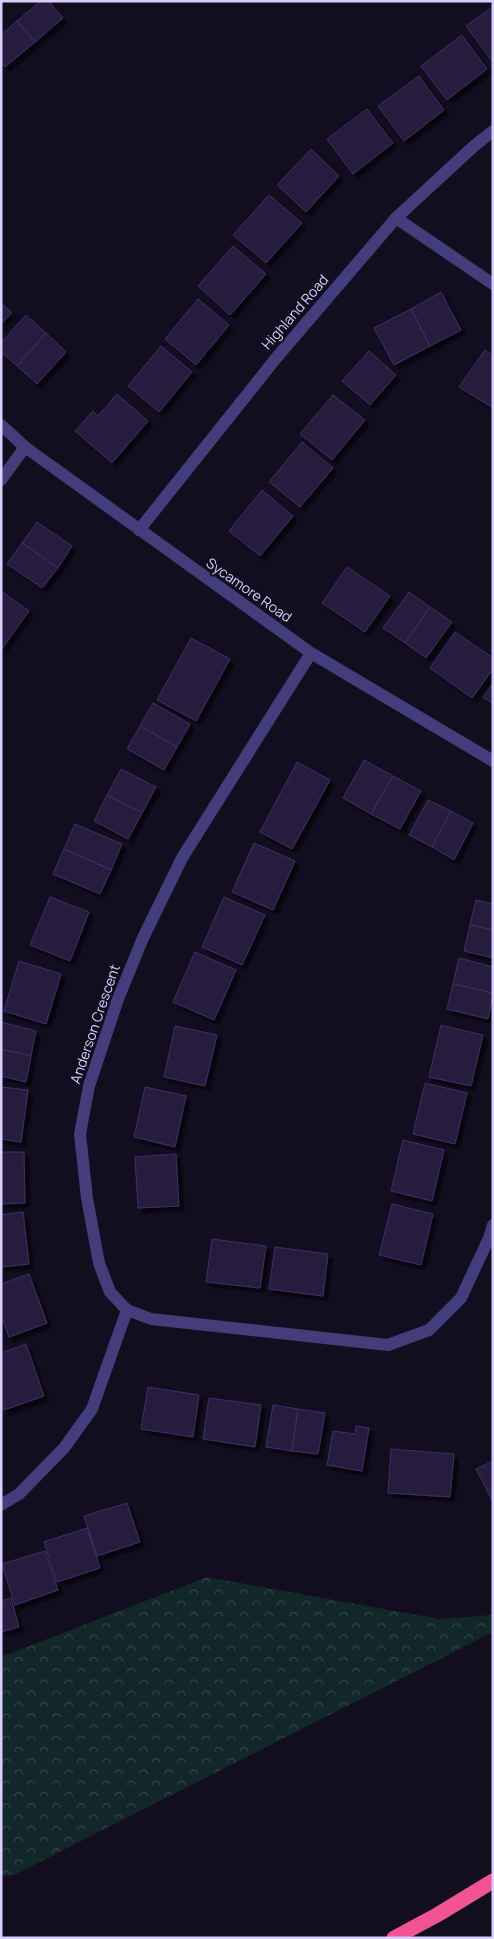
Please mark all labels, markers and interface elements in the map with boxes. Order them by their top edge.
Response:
street label: Highland Road [257,270,332,353]
street label: Sycamore Road [203,553,296,626]
street label: Anderson Crescent [65,961,124,1086]

